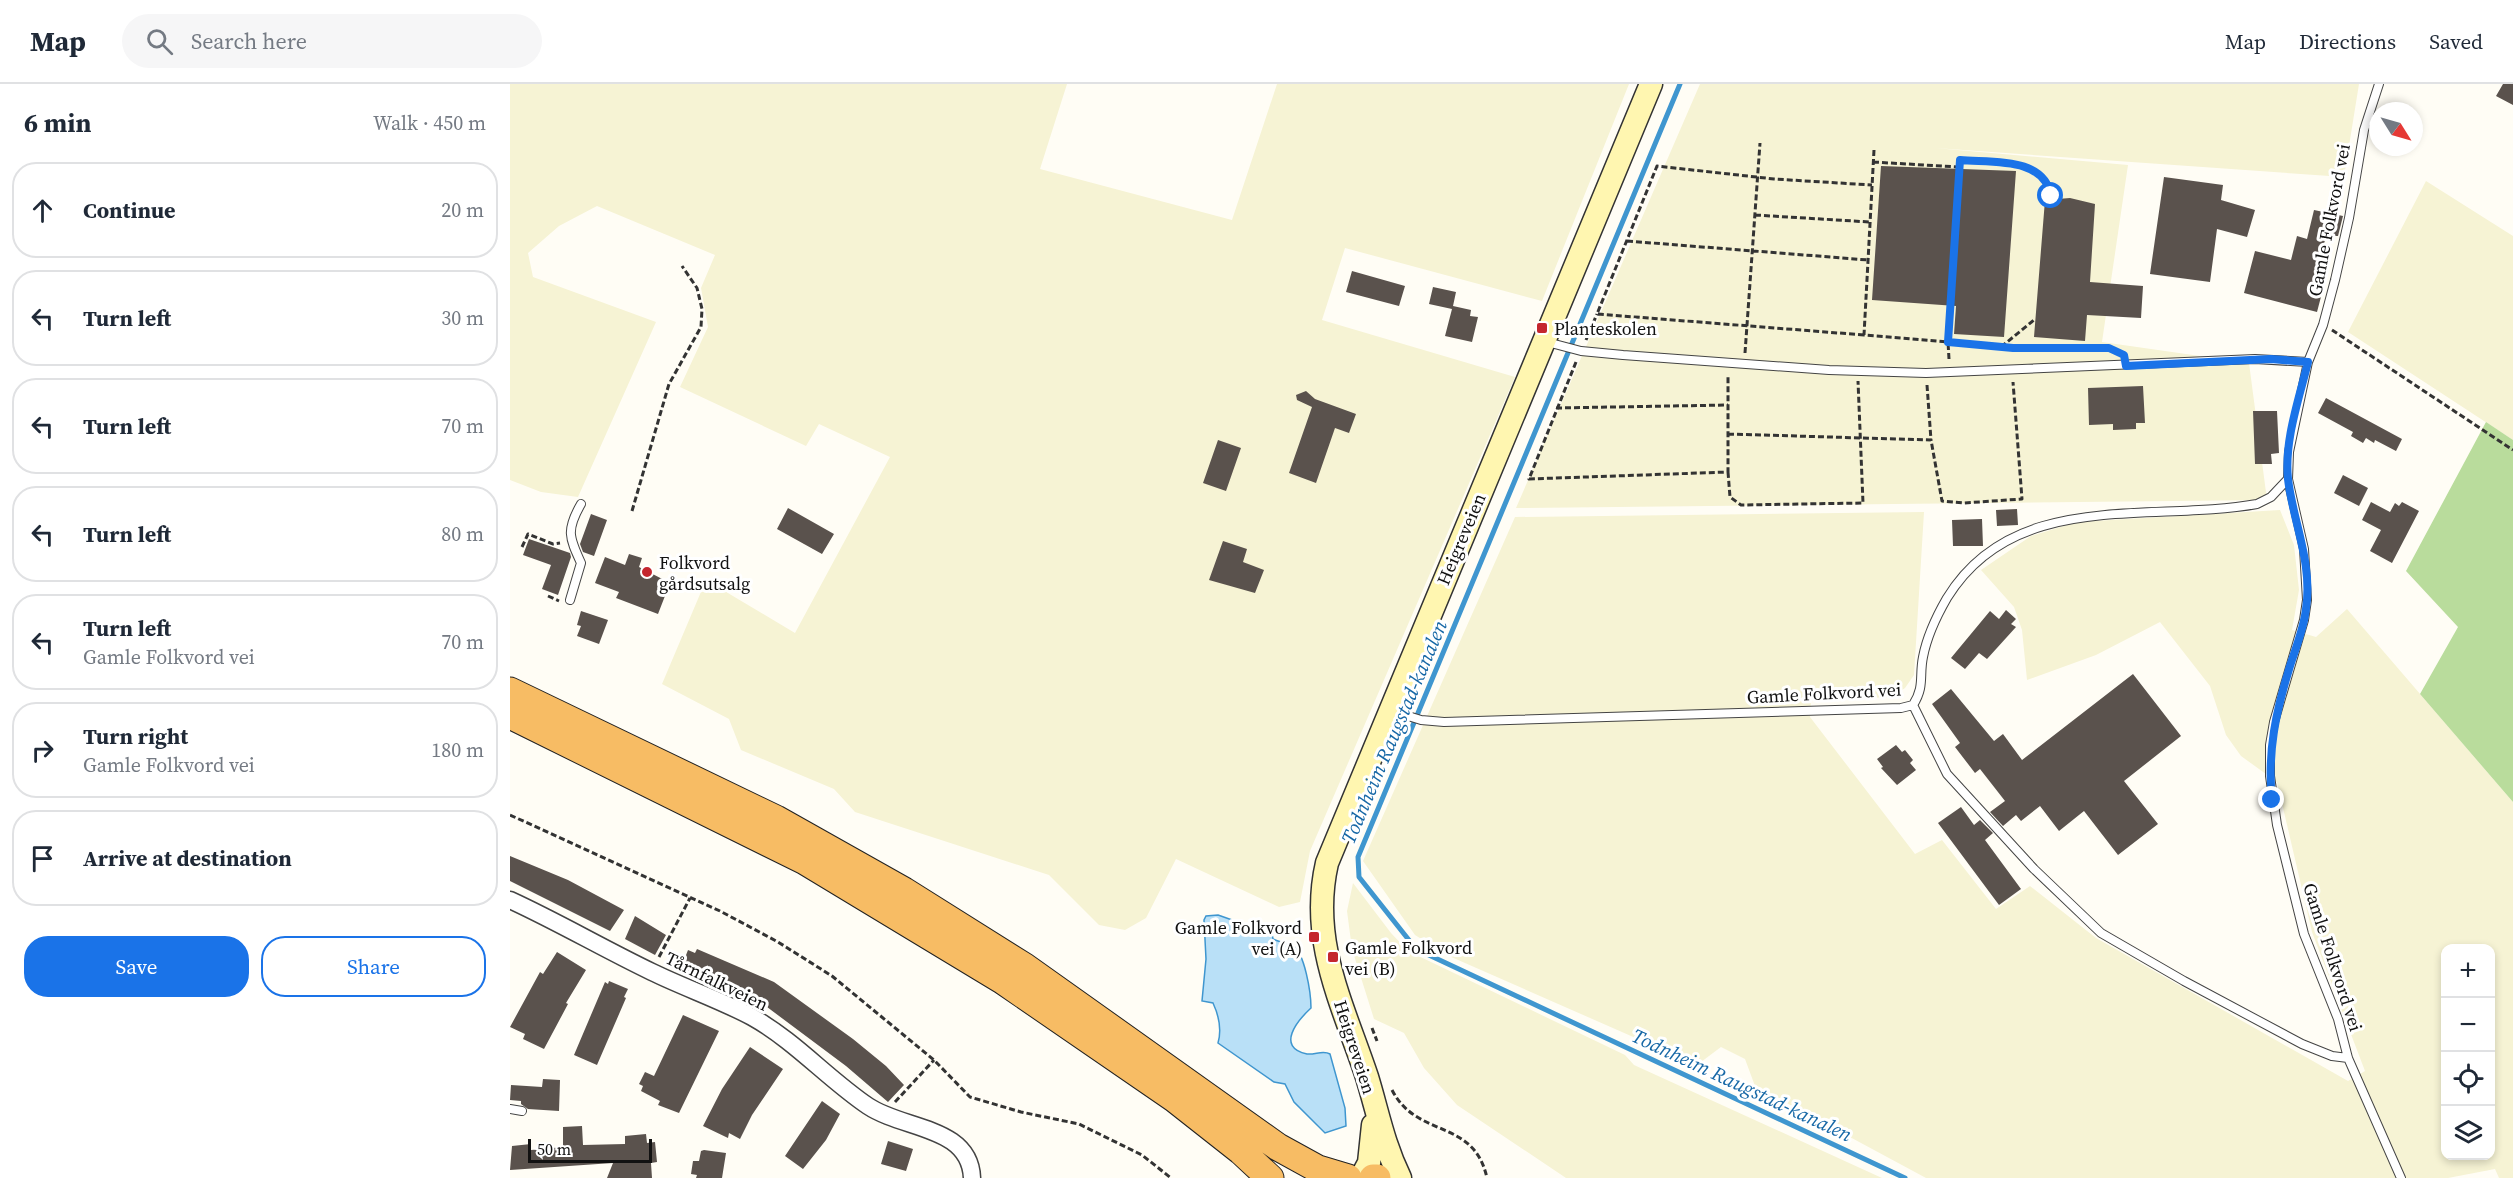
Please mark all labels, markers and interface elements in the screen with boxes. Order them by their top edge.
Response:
search box [122,14,542,68]
text: Map [30,22,86,60]
icon: search [143,25,176,58]
text: Search here [191,26,307,56]
text: Map [2225,27,2266,56]
text: Directions [2299,27,2396,56]
text: Saved [2429,27,2483,56]
north arrow [2369,102,2423,156]
text: 6 min [24,105,91,141]
text: Walk · 450 m [373,109,486,137]
street label: Gamle Folkvord vei [2302,142,2356,298]
route start [2037,182,2063,208]
icon: ahead [26,194,59,227]
text: Continue [83,195,176,225]
text: 20 m [441,196,484,224]
icon: left [26,302,59,335]
text: Turn left [83,303,171,333]
text: 30 m [441,304,484,332]
place label: Planteskolen [1554,316,1657,341]
marker: Planteskolen [1535,321,1549,335]
icon: left [26,410,59,443]
text: Turn left [83,411,171,441]
text: 70 m [441,412,484,440]
street label: Heigreveien [1430,489,1492,589]
icon: left [26,518,59,551]
text: Turn left [83,519,171,549]
text: 80 m [441,520,484,548]
place label: Folkvord gårdsutsalg [659,550,750,596]
marker: Folkvord gårdsutsalg [640,565,654,579]
text: Turn left [83,613,171,643]
water label: Todnheim Raugstad-kanalen [1334,615,1454,848]
icon: left [26,626,59,659]
text: 70 m [441,628,484,656]
text: Gamle Folkvord vei [83,643,255,671]
street label: Gamle Folkvord vei [1746,676,1902,710]
text: Turn right [83,721,188,751]
icon: right [26,734,59,767]
text: 180 m [431,736,484,764]
text: Gamle Folkvord vei [83,751,255,779]
route end [2258,786,2284,812]
icon: arrive [26,842,59,875]
text: Arrive at destination [83,843,292,873]
street label: Gamle Folkvord vei [2297,880,2369,1034]
place label: Gamle Folkvord vei (A) [1175,915,1302,961]
marker: Gamle Folkvord vei (A) [1307,930,1321,944]
place label: Gamle Folkvord vei (B) [1345,935,1472,981]
button: Save [24,936,249,997]
button: Share [261,936,486,997]
map controls [2441,944,2495,1160]
button: + [2441,944,2495,998]
street label: Tårnfalkveien [661,945,773,1017]
marker: Gamle Folkvord vei (B) [1326,950,1340,964]
street label: Heigreveien [1328,997,1382,1097]
button: − [2441,998,2495,1052]
water label: Todnheim Raugstad-kanalen [1627,1022,1857,1149]
button: locate [2441,1052,2495,1106]
button: layers [2441,1106,2495,1160]
scale bar [528,1136,652,1164]
text: 50 m [537,1138,571,1160]

